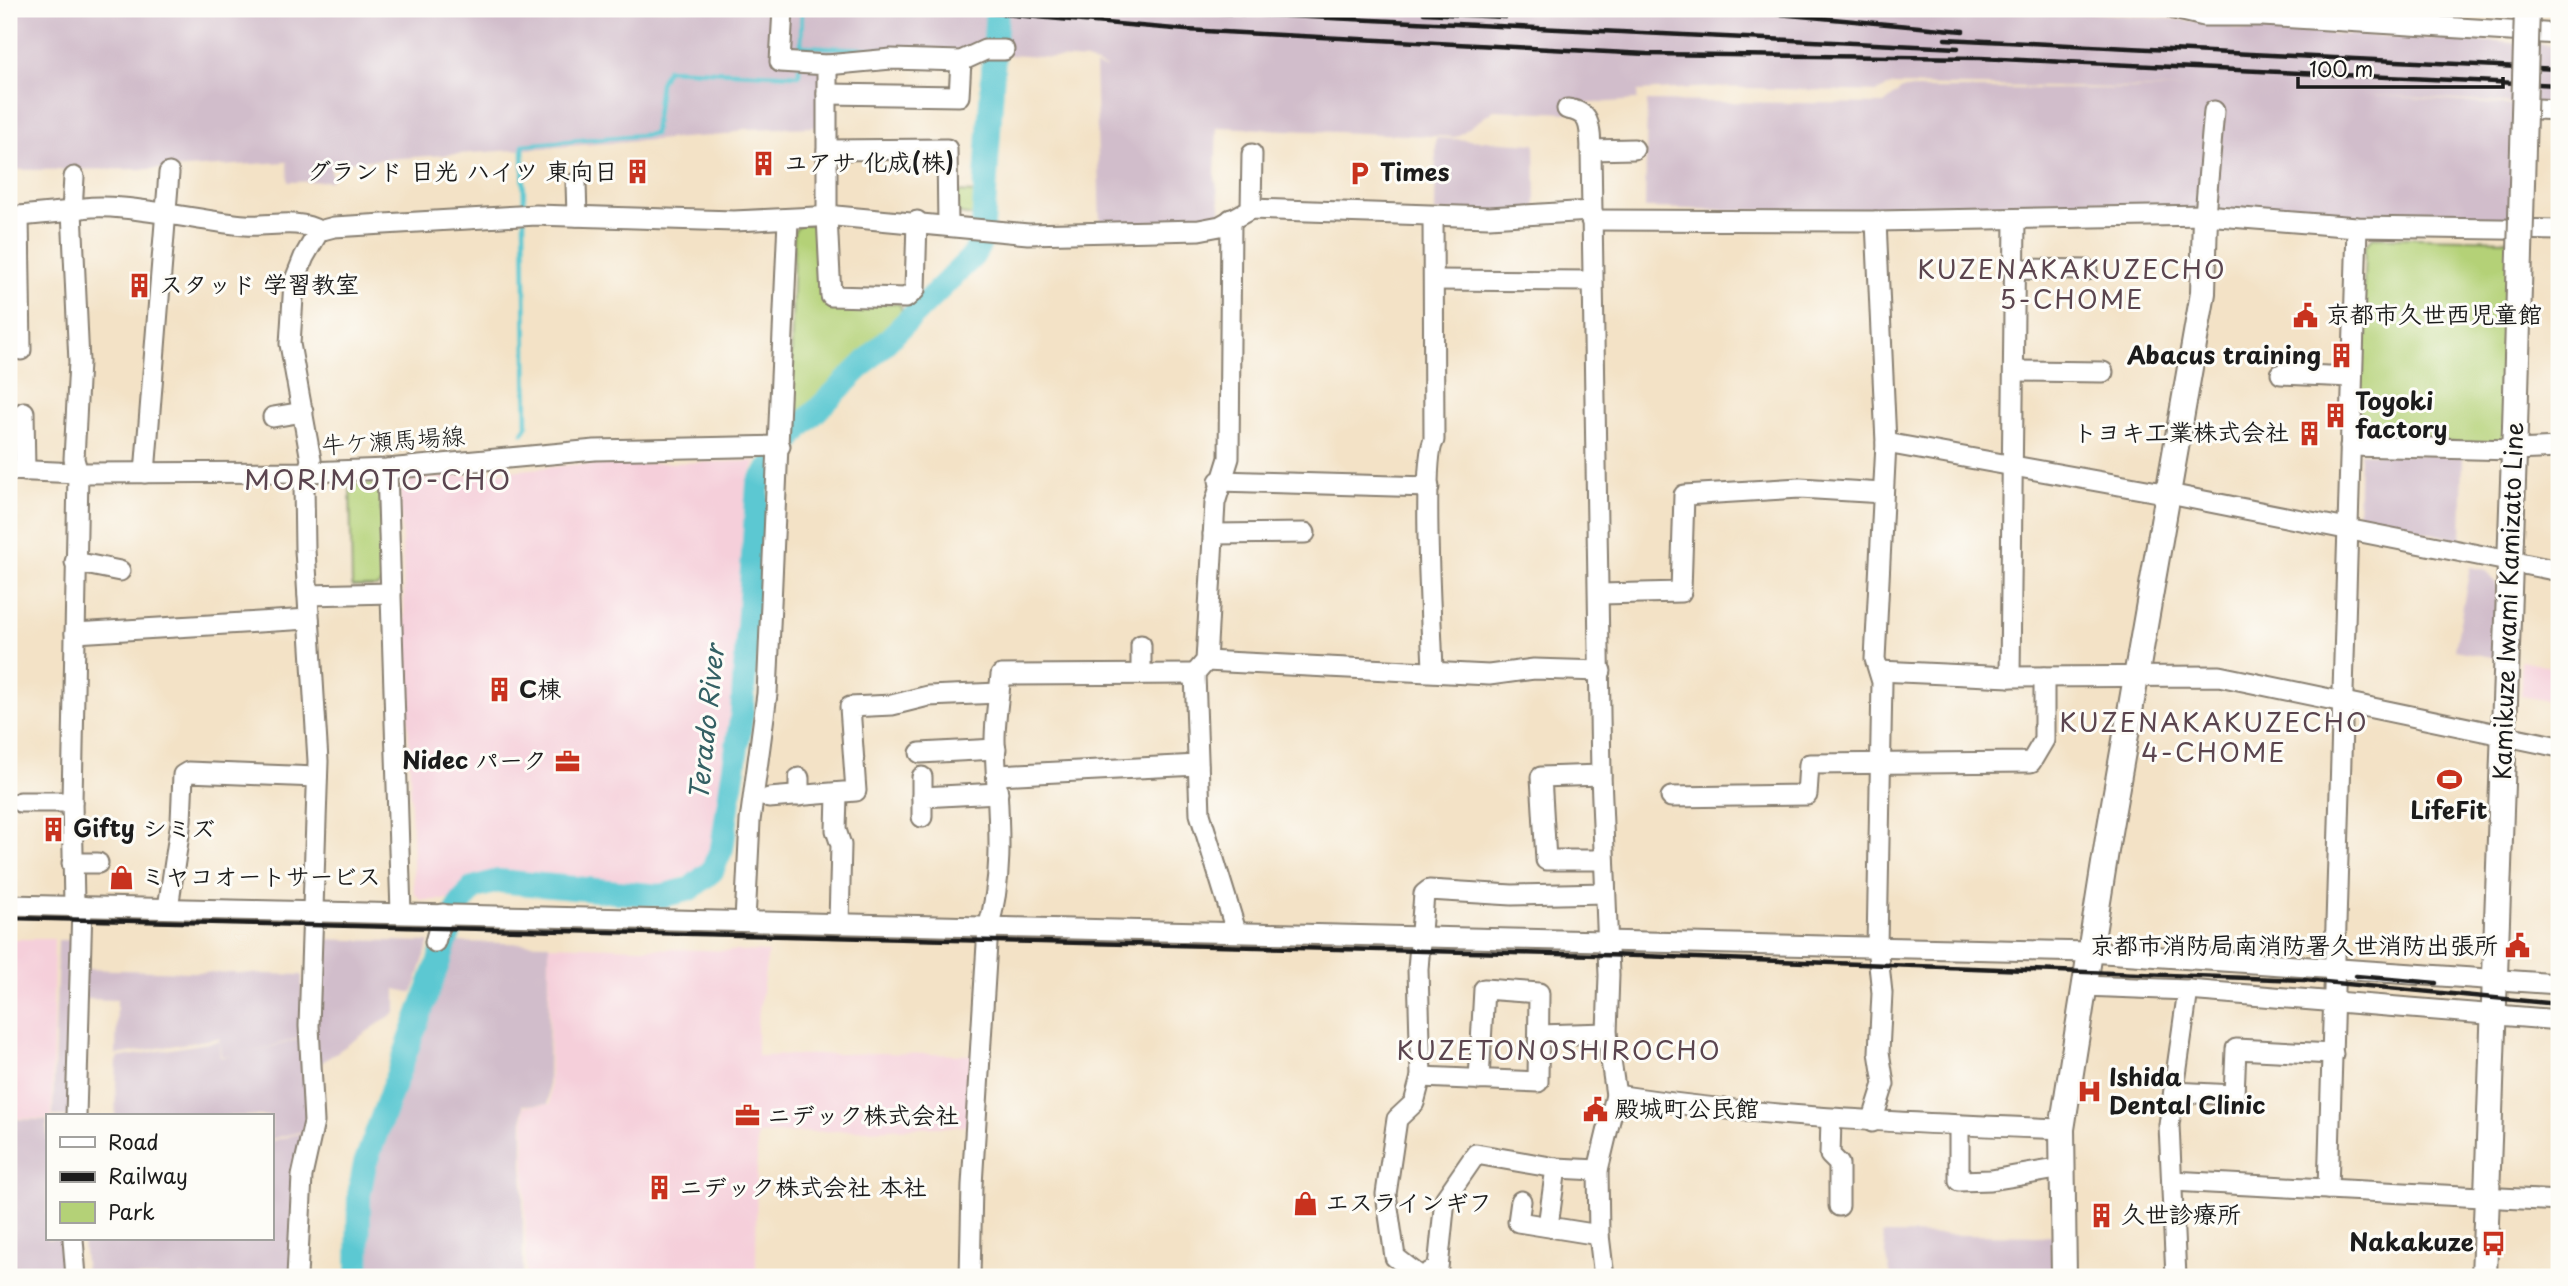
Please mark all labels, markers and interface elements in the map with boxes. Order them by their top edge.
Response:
scale bar [2298,46,2503,90]
text: 100 m [2309,52,2373,84]
place label: ユアサ 化成(株) [784,143,954,179]
building icon: ユアサ 化成(株) [750,149,778,177]
place label: グランド 日光 ハイツ 東向日 [307,152,618,188]
place label: Times [1380,153,1450,189]
building icon: グランド 日光 ハイツ 東向日 [624,158,652,186]
parking icon: Times [1346,159,1374,187]
district label: KUZENAKAKUZECHO 5-CHOME [1917,249,2227,318]
place label: スタッド 学習教室 [159,265,359,301]
building icon: スタッド 学習教室 [125,271,153,299]
place label: 京都市久世西児童館 [2326,295,2542,331]
public building icon: 京都市久世西児童館 [2292,301,2320,329]
place label: Abacus training [2126,336,2321,372]
building icon: Abacus training [2327,342,2355,370]
place label: Toyoki factory [2355,382,2447,446]
building icon: Toyoki factory [2321,402,2349,430]
place label: トヨキ工業株式会社 [2073,413,2289,449]
street label: 牛ケ瀬馬場線 [320,416,466,462]
building icon: トヨキ工業株式会社 [2295,419,2323,447]
street label: Kamikuze Iwami Kamizato Line [2483,421,2531,780]
district label: MORIMOTO-CHO [244,457,512,500]
water label: Terado River [678,640,733,803]
place label: C棟 [519,670,562,706]
building icon: C棟 [485,676,513,704]
district label: KUZENAKAKUZECHO 4-CHOME [2059,702,2369,771]
place label: Nidec パーク [402,741,547,777]
office icon: Nidec パーク [553,747,581,775]
sports icon: LifeFit [2435,766,2463,794]
place label: LifeFit [2410,791,2488,827]
place label: Gifty シミズ [73,809,215,845]
building icon: Gifty シミズ [39,815,67,843]
place label: ミヤコオートサービス [141,857,381,893]
shop icon: ミヤコオートサービス [107,863,135,891]
place label: 京都市消防局南消防署久世消防出張所 [2090,926,2498,962]
public building icon: 京都市消防局南消防署久世消防出張所 [2504,932,2532,960]
district label: KUZETONOSHIROCHO [1396,1030,1722,1069]
place label: Ishida Dental Clinic [2109,1058,2266,1122]
hospital icon: Ishida Dental Clinic [2075,1078,2103,1106]
place label: 殿城町公民館 [1615,1089,1759,1125]
public building icon: 殿城町公民館 [1581,1095,1609,1123]
place label: ニデック株式会社 [767,1096,959,1132]
office icon: ニデック株式会社 [733,1102,761,1130]
legend [46,1114,273,1240]
text: Road [108,1125,159,1157]
text: Railway [108,1159,188,1191]
place label: ニデック株式会社 本社 [679,1168,927,1204]
building icon: ニデック株式会社 本社 [645,1174,673,1202]
place label: エスラインギフ [1325,1183,1493,1219]
shop icon: エスラインギフ [1291,1189,1319,1217]
text: Park [108,1195,155,1227]
place label: 久世診療所 [2121,1195,2241,1231]
building icon: 久世診療所 [2087,1201,2115,1229]
place label: Nakakuze [2350,1223,2474,1259]
bus stop icon: Nakakuze [2480,1229,2508,1257]

